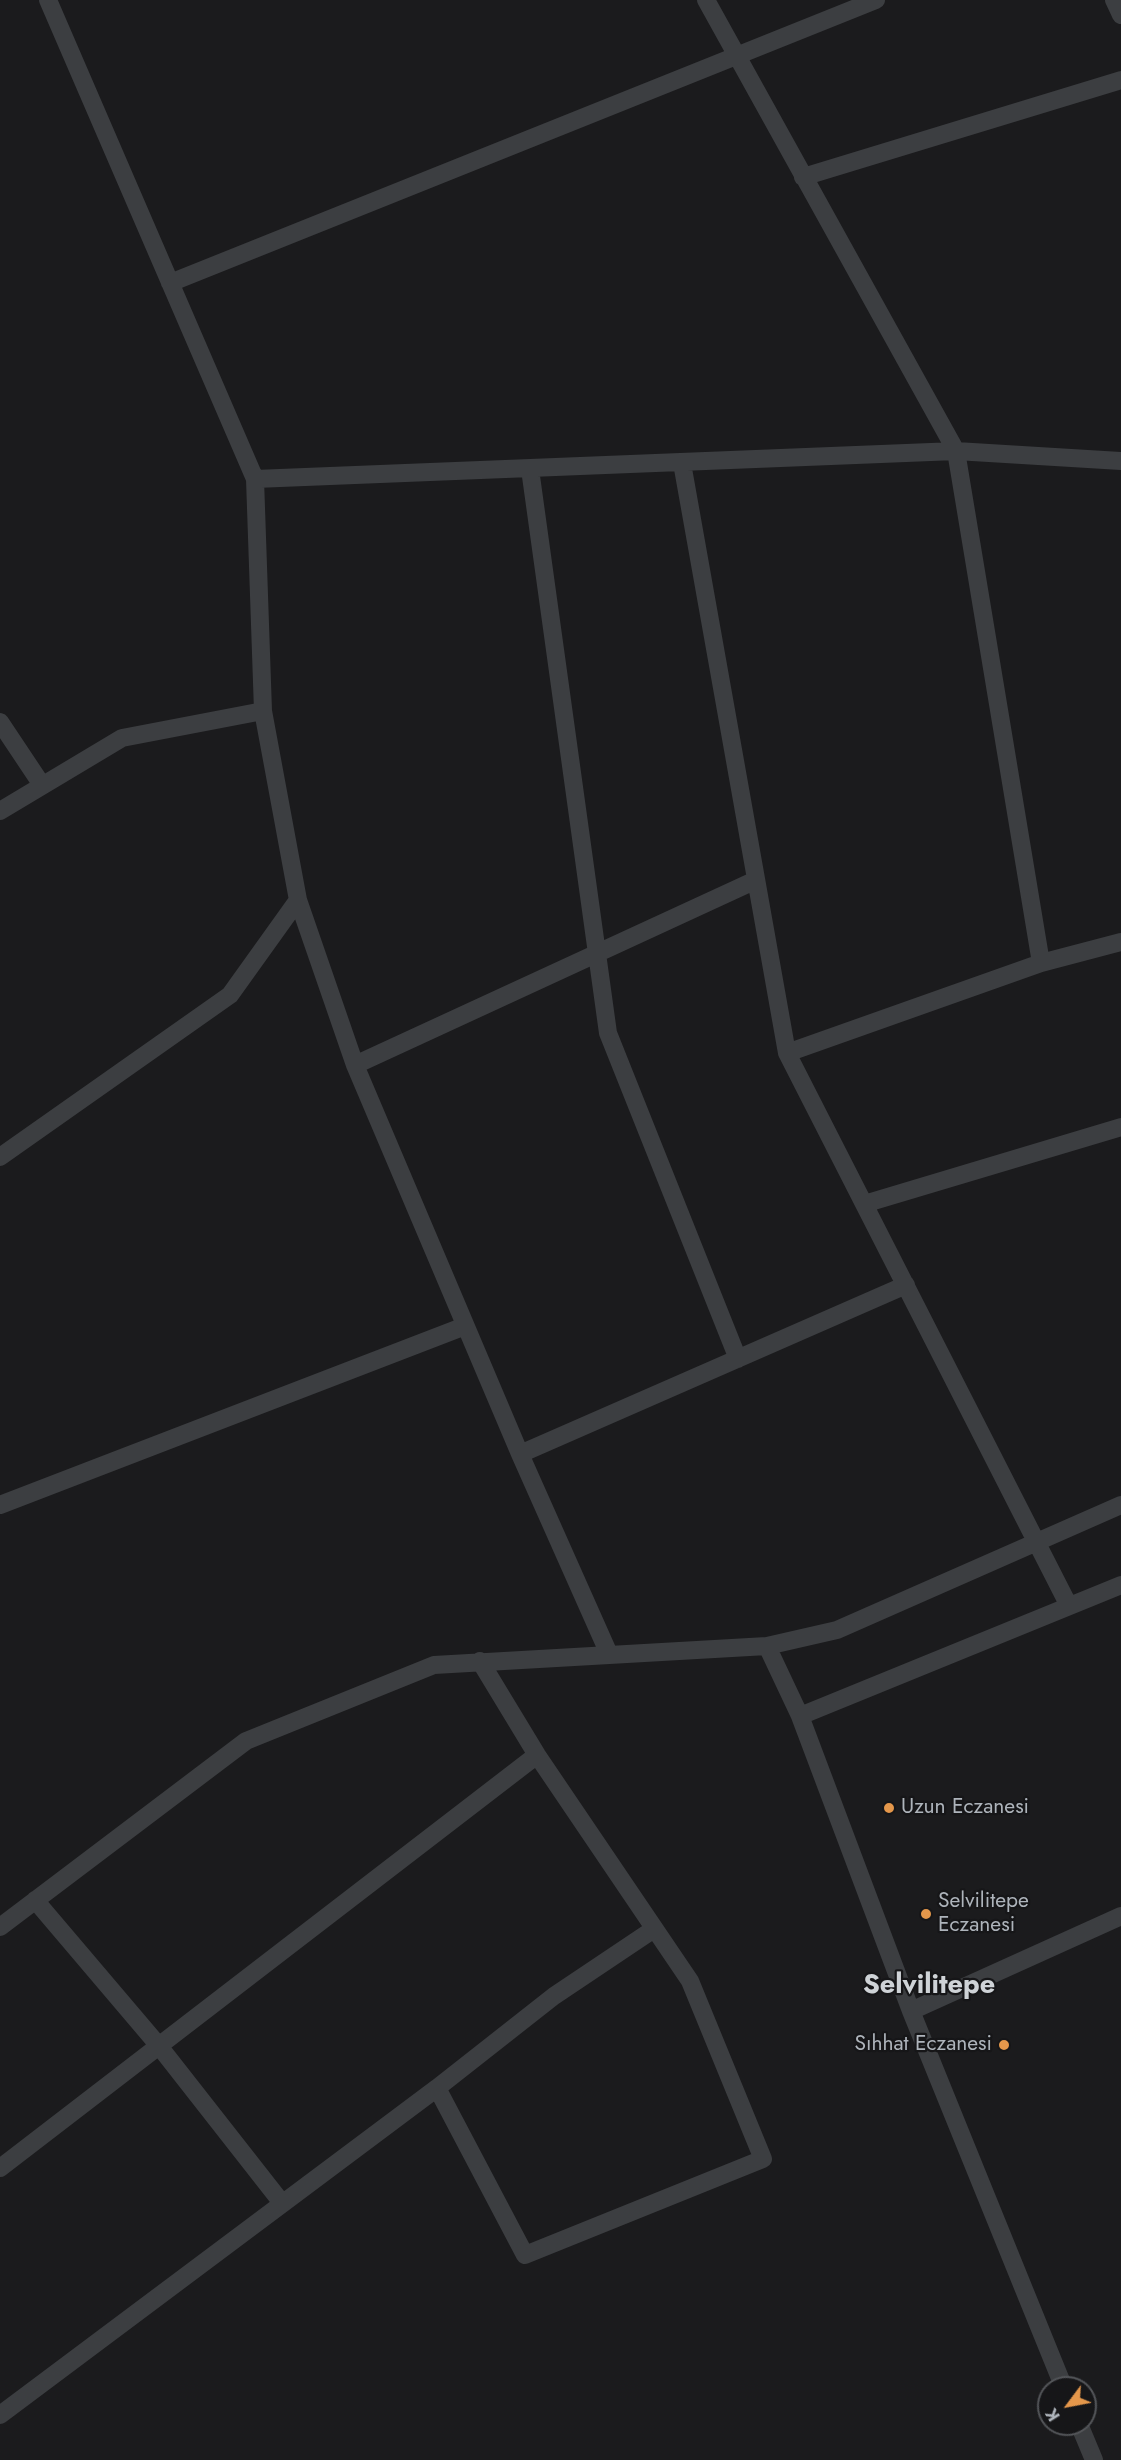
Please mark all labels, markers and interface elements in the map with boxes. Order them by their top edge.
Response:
place label: Uzun Eczanesi [901,1795,1029,1821]
marker: Uzun Eczanesi [882,1801,896,1815]
place label: Selvilitepe Eczanesi [938,1889,1029,1939]
marker: Selvilitepe Eczanesi [919,1907,933,1921]
district label: Selvilitepe [863,1970,995,2002]
place label: Sıhhat Eczanesi [854,2032,992,2058]
marker: Sıhhat Eczanesi [997,2038,1011,2052]
north arrow [1037,2376,1097,2436]
text: K [1040,2404,1066,2426]

